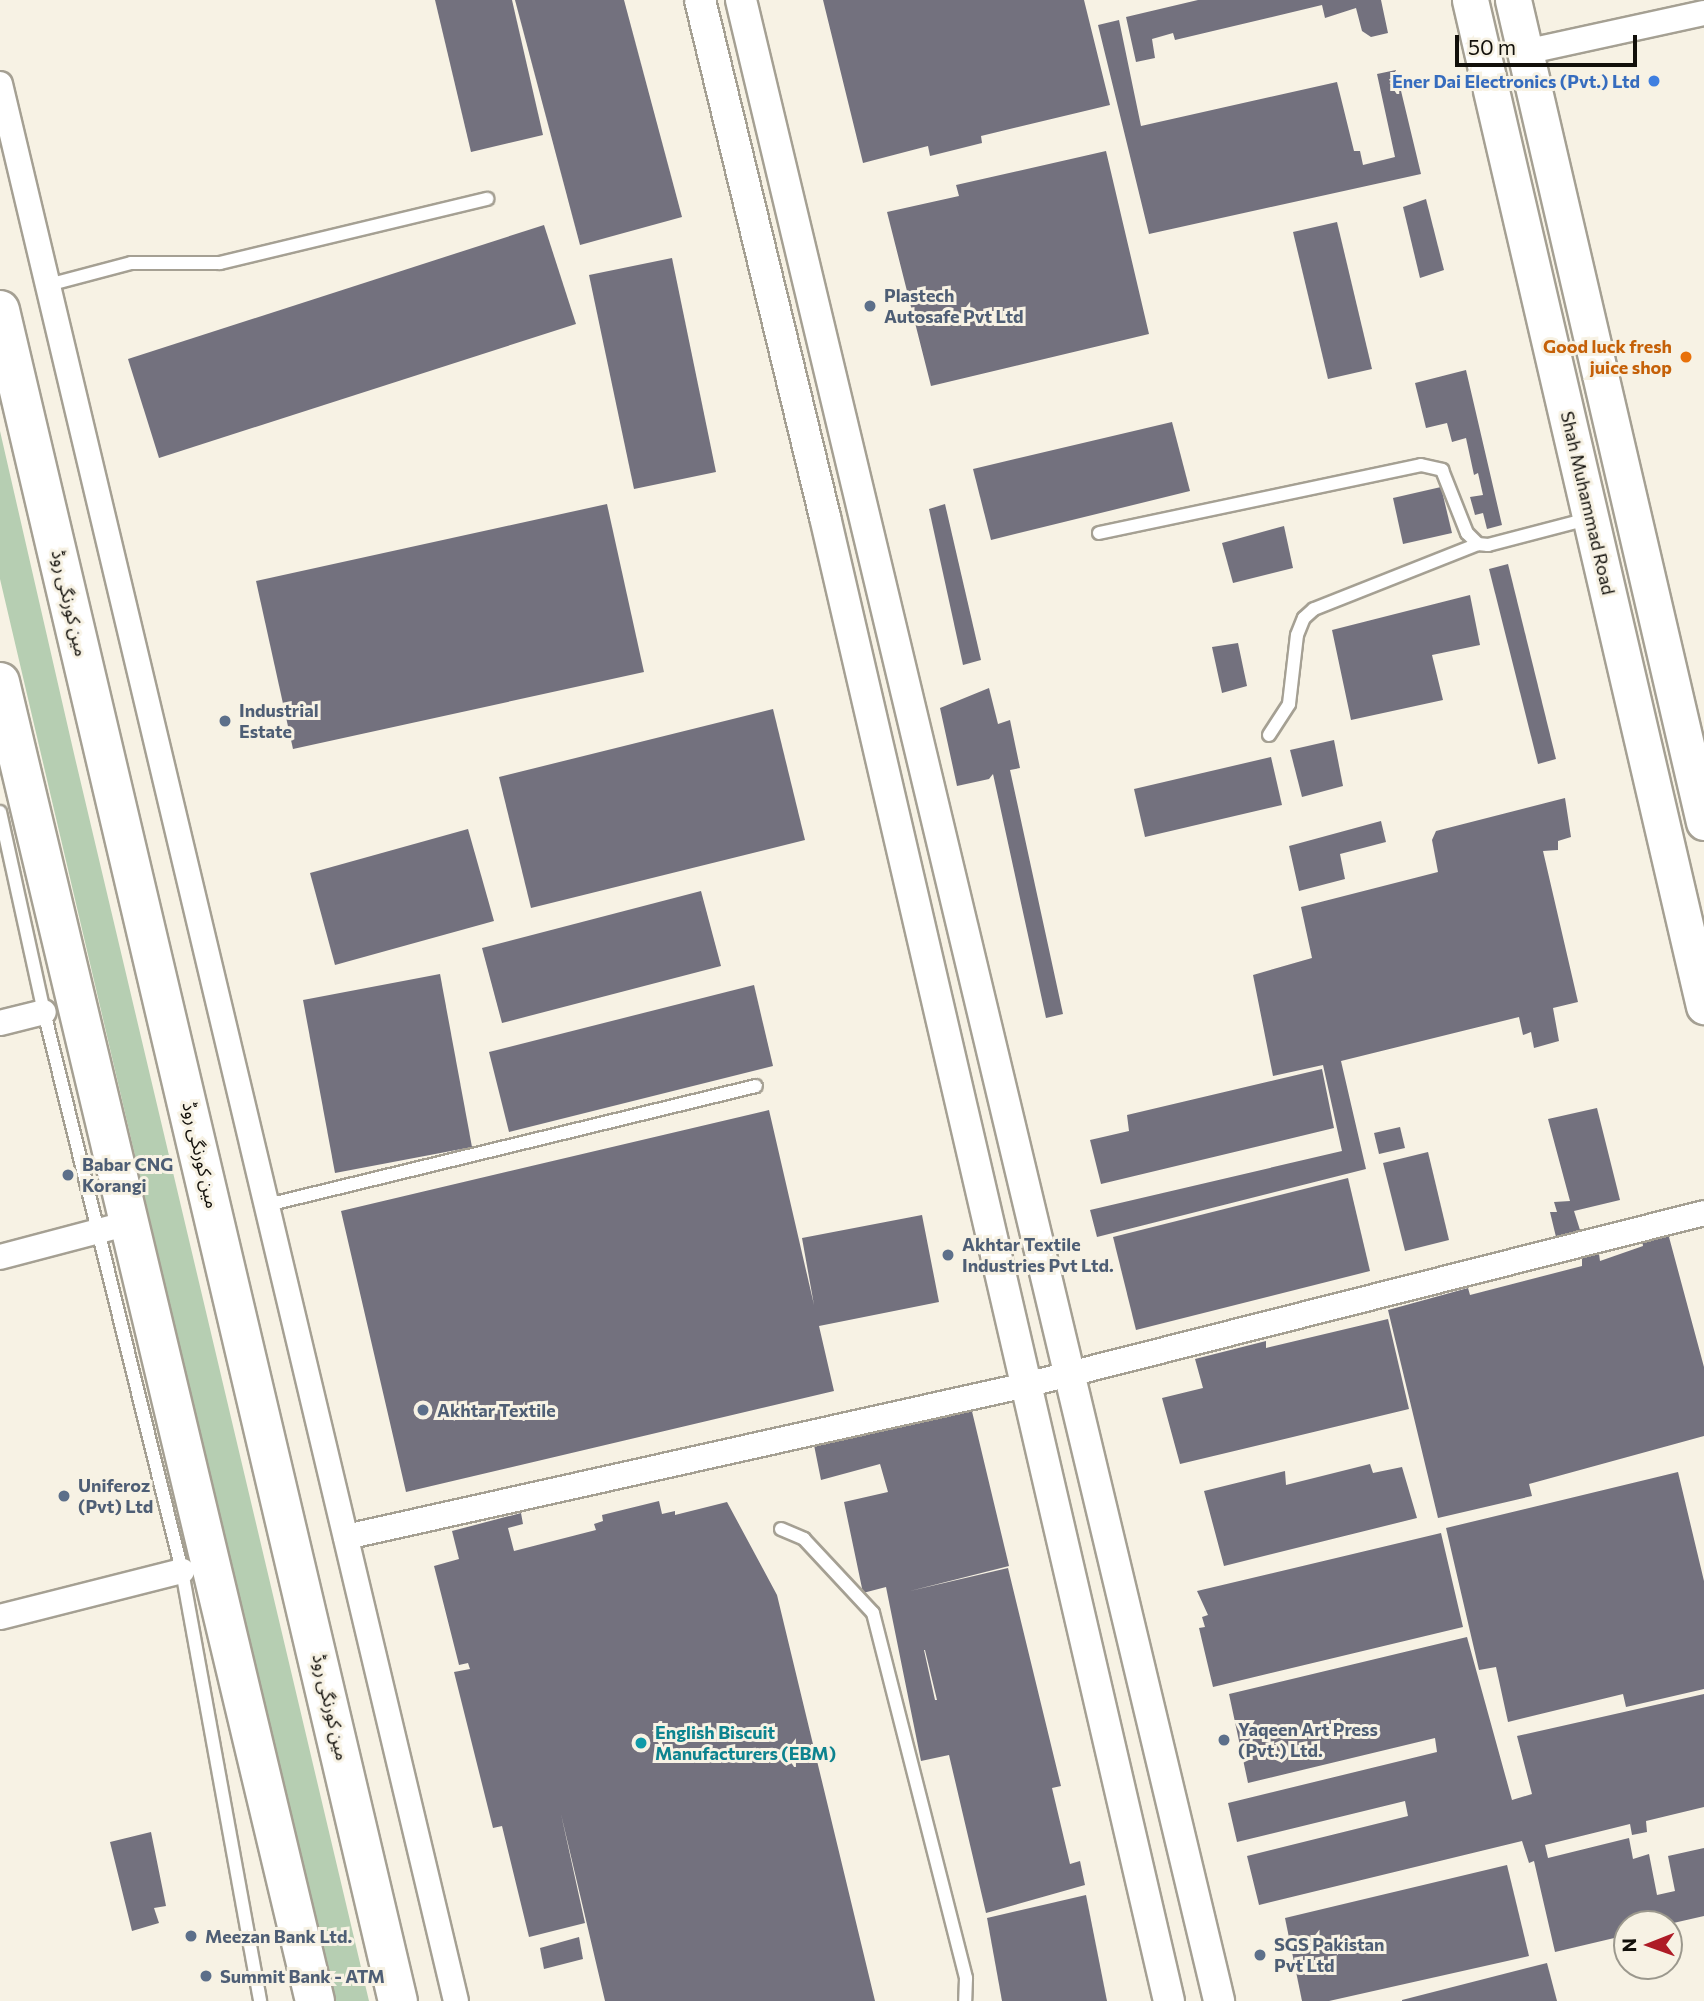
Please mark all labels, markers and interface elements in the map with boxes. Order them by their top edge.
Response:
scale bar [1459,21,1641,65]
text: 50 m [1468,34,1516,59]
place label: Ener Dai Electronics (Pvt.) Ltd [1392,70,1640,92]
marker: Ener Dai Electronics (Pvt.) Ltd [1646,73,1662,89]
place label: Plastech Autosafe Pvt Ltd [884,285,1024,328]
marker: Plastech Autosafe Pvt Ltd [862,298,878,314]
place label: Good luck fresh juice shop [1543,336,1672,378]
marker: Good luck fresh juice shop [1678,349,1694,365]
street label: Shah Muhammad Road [1556,409,1620,597]
street label: مین کورنگی روڈ [47,548,93,658]
place label: Industrial Estate [239,700,319,742]
marker: Industrial Estate [217,713,233,729]
street label: مین کورنگی روڈ [178,1100,224,1210]
place label: Babar CNG Korangi [82,1154,173,1196]
marker: Babar CNG Korangi [60,1167,76,1183]
place label: Akhtar Textile Industries Pvt Ltd. [962,1234,1114,1276]
marker: Akhtar Textile Industries Pvt Ltd. [940,1247,956,1263]
place label: Akhtar Textile [437,1399,556,1421]
marker: Akhtar Textile [415,1402,431,1418]
place label: Uniferoz (Pvt) Ltd [78,1475,153,1518]
marker: Uniferoz (Pvt) Ltd [56,1488,72,1504]
street label: مین کورنگی روڈ [308,1652,354,1762]
place label: Yaqeen Art Press (Pvt.) Ltd. [1238,1719,1378,1762]
place label: English Biscuit Manufacturers (EBM) [655,1722,836,1764]
marker: Yaqeen Art Press (Pvt.) Ltd. [1216,1732,1232,1748]
marker: English Biscuit Manufacturers (EBM) [633,1735,649,1751]
north arrow [1613,1910,1683,1980]
place label: Meezan Bank Ltd. [205,1925,352,1947]
marker: Meezan Bank Ltd. [183,1928,199,1944]
place label: SGS Pakistan Pvt Ltd [1274,1934,1384,1976]
text: N [1617,1938,1640,1953]
marker: SGS Pakistan Pvt Ltd [1252,1947,1268,1963]
place label: Summit Bank - ATM [220,1965,385,1987]
marker: Summit Bank - ATM [198,1968,214,1984]

